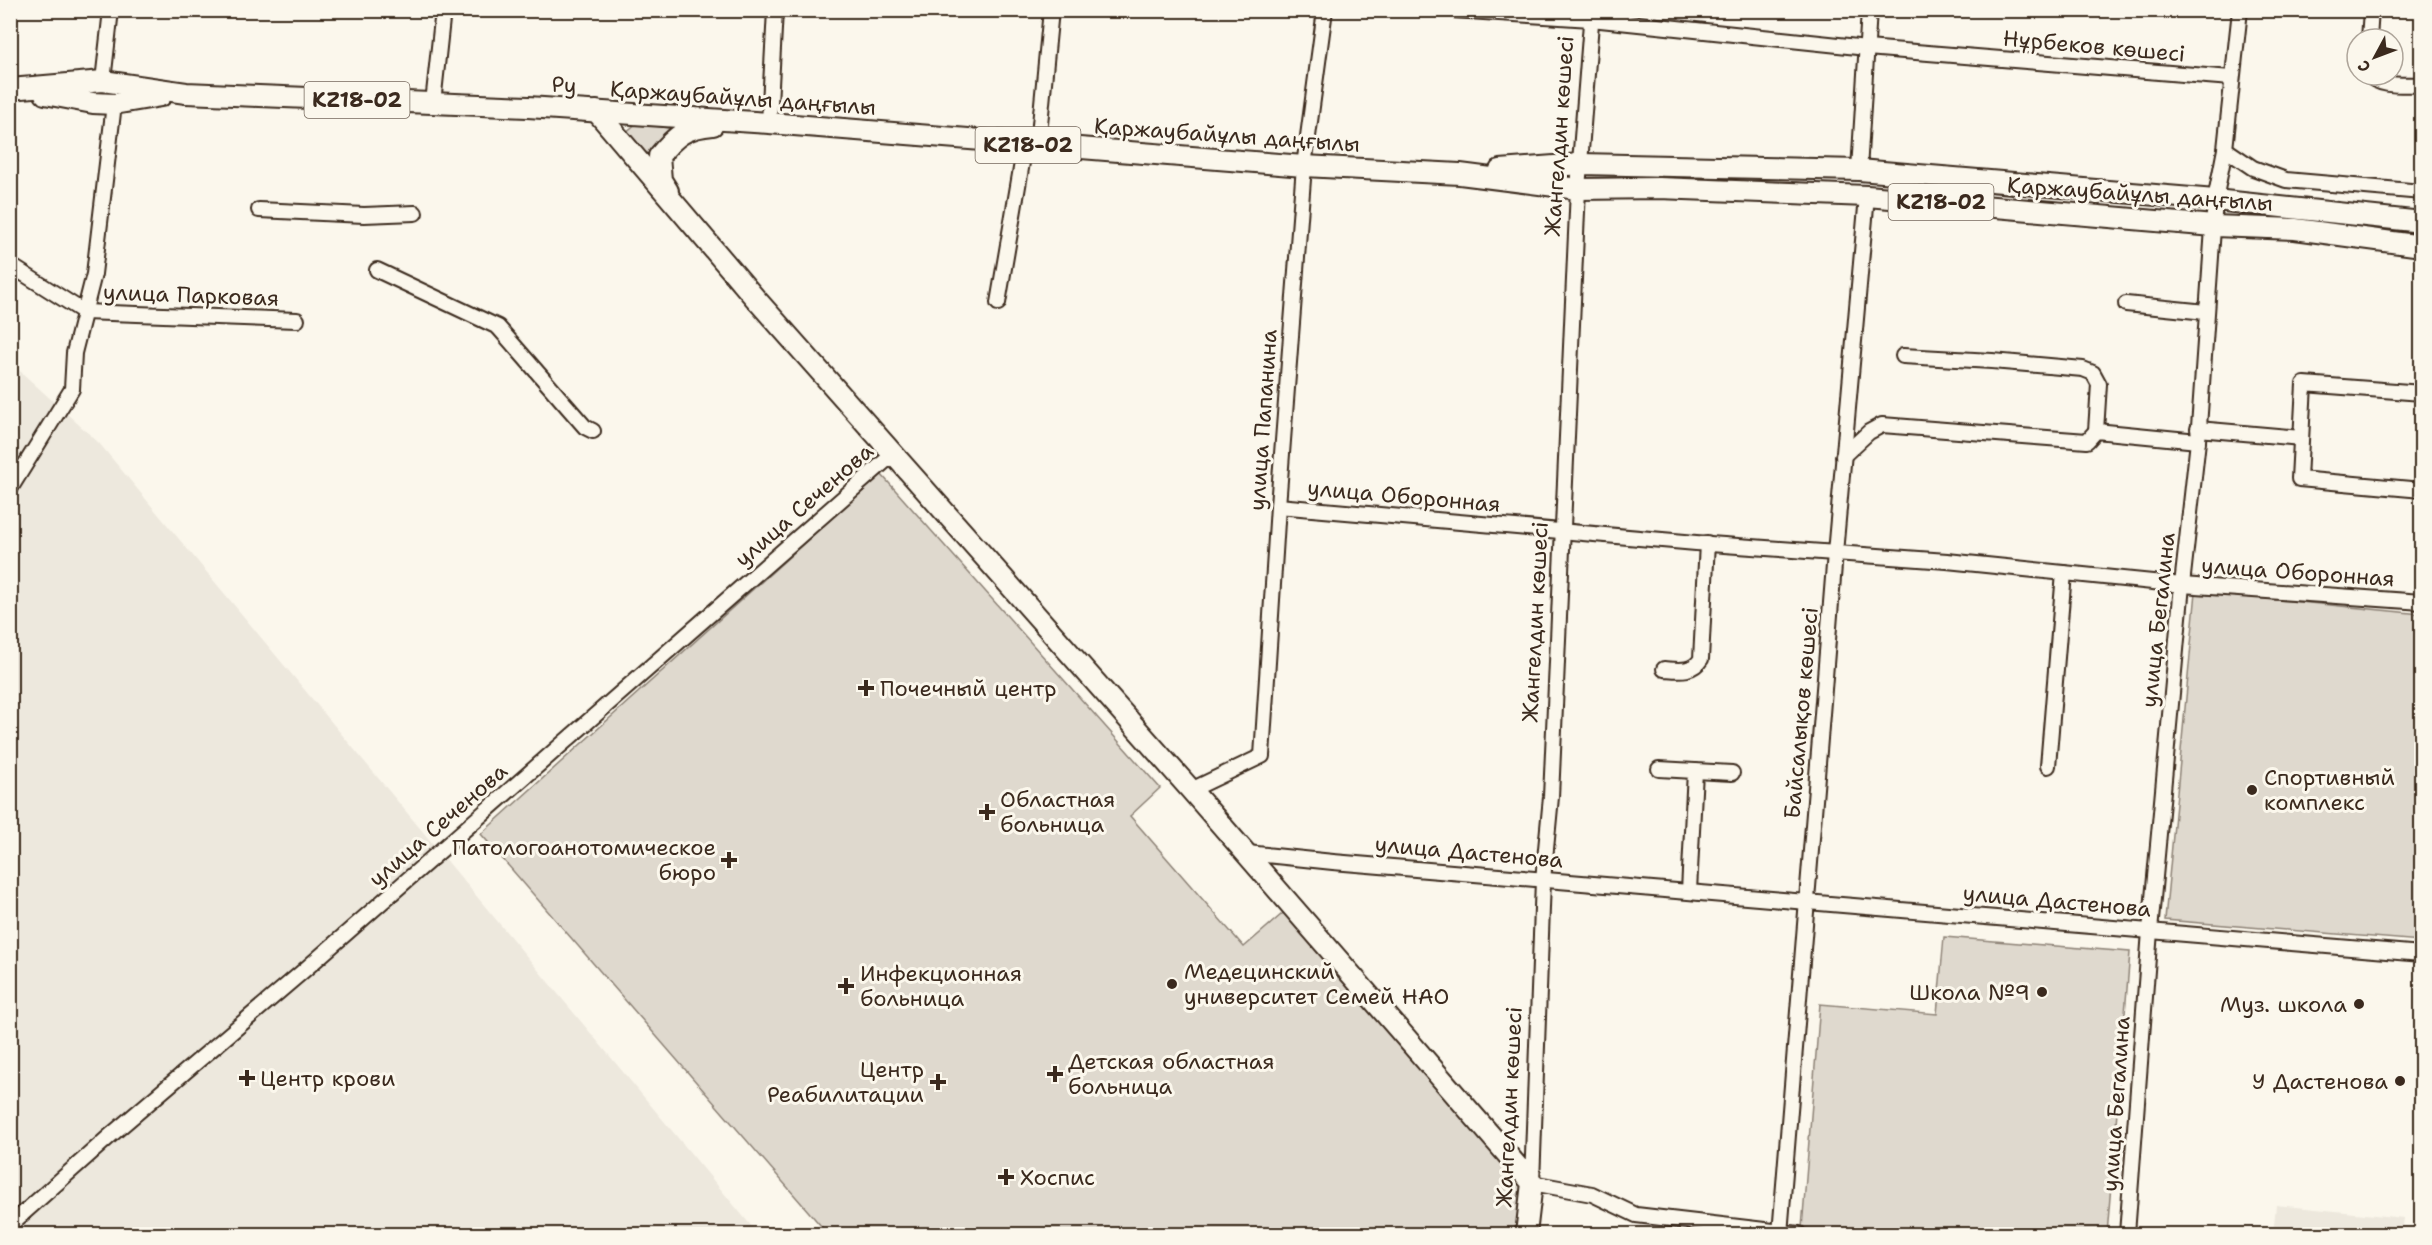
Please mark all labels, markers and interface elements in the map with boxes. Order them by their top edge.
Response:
street label: Нұрбеков көшесі [2002,24,2186,68]
north arrow [2345,27,2405,87]
street label: Жангелдин көшесі [1538,35,1580,237]
text: С [2353,56,2375,77]
street label: Ру [550,70,578,100]
street label: Қаржаубайұлы даңғылы [609,74,877,122]
road number: KZ18-02 [304,82,410,118]
street label: Қаржаубайұлы даңғылы [1093,111,1361,159]
road number: KZ18-02 [976,127,1080,163]
street label: Қаржаубайұлы даңғылы [2006,170,2274,218]
road number: KZ18-02 [1888,184,1994,220]
street label: улица Парковая [102,277,280,313]
street label: улица Папанина [1242,328,1284,512]
street label: улица Сеченова [729,437,880,573]
street label: улица Оборонная [1306,473,1502,519]
street label: Жангелдин көшесі [1515,521,1555,723]
street label: улица Бегалина [2134,531,2182,709]
street label: улица Оборонная [2200,551,2396,593]
street label: Байсалықов көшесі [1777,606,1825,820]
place label: Почечный центр [880,674,1057,703]
marker: Почечный центр [857,679,875,697]
street label: улица Сеченова [363,757,514,893]
place label: Спортивный комплекс [2264,763,2395,817]
marker: Спортивный комплекс [2245,783,2259,797]
place label: Областная больница [1000,785,1115,839]
marker: Областная больница [978,803,996,821]
street label: улица Дастенова [1374,829,1565,875]
place label: Патологоанотомическое бюро [452,833,716,887]
marker: Патологоанотомическое бюро [720,851,738,869]
street label: улица Дастенова [1962,878,2153,924]
place label: Медецинский университет Семей НАО [1184,957,1449,1011]
place label: Инфекционная больница [860,959,1022,1013]
marker: Инфекционная больница [837,977,855,995]
marker: Медецинский университет Семей НАО [1165,977,1179,991]
place label: Школа №9 [1909,978,2030,1007]
marker: Школа №9 [2035,985,2049,999]
place label: Муз. школа [2220,990,2347,1019]
marker: Муз. школа [2352,997,2366,1011]
street label: Жангелдин көшесі [1489,1006,1529,1208]
street label: улица Бегалина [2095,1015,2137,1193]
place label: Детская областная больница [1068,1047,1275,1101]
place label: Центр Реабилитации [767,1055,924,1109]
place label: Центр крови [260,1064,395,1093]
marker: Детская областная больница [1046,1065,1064,1083]
place label: У Дастенова [2252,1067,2388,1096]
marker: Центр крови [238,1069,256,1087]
marker: Центр Реабилитации [929,1073,947,1091]
marker: У Дастенова [2393,1074,2407,1088]
place label: Хоспис [1020,1163,1095,1192]
marker: Хоспис [997,1168,1015,1186]

